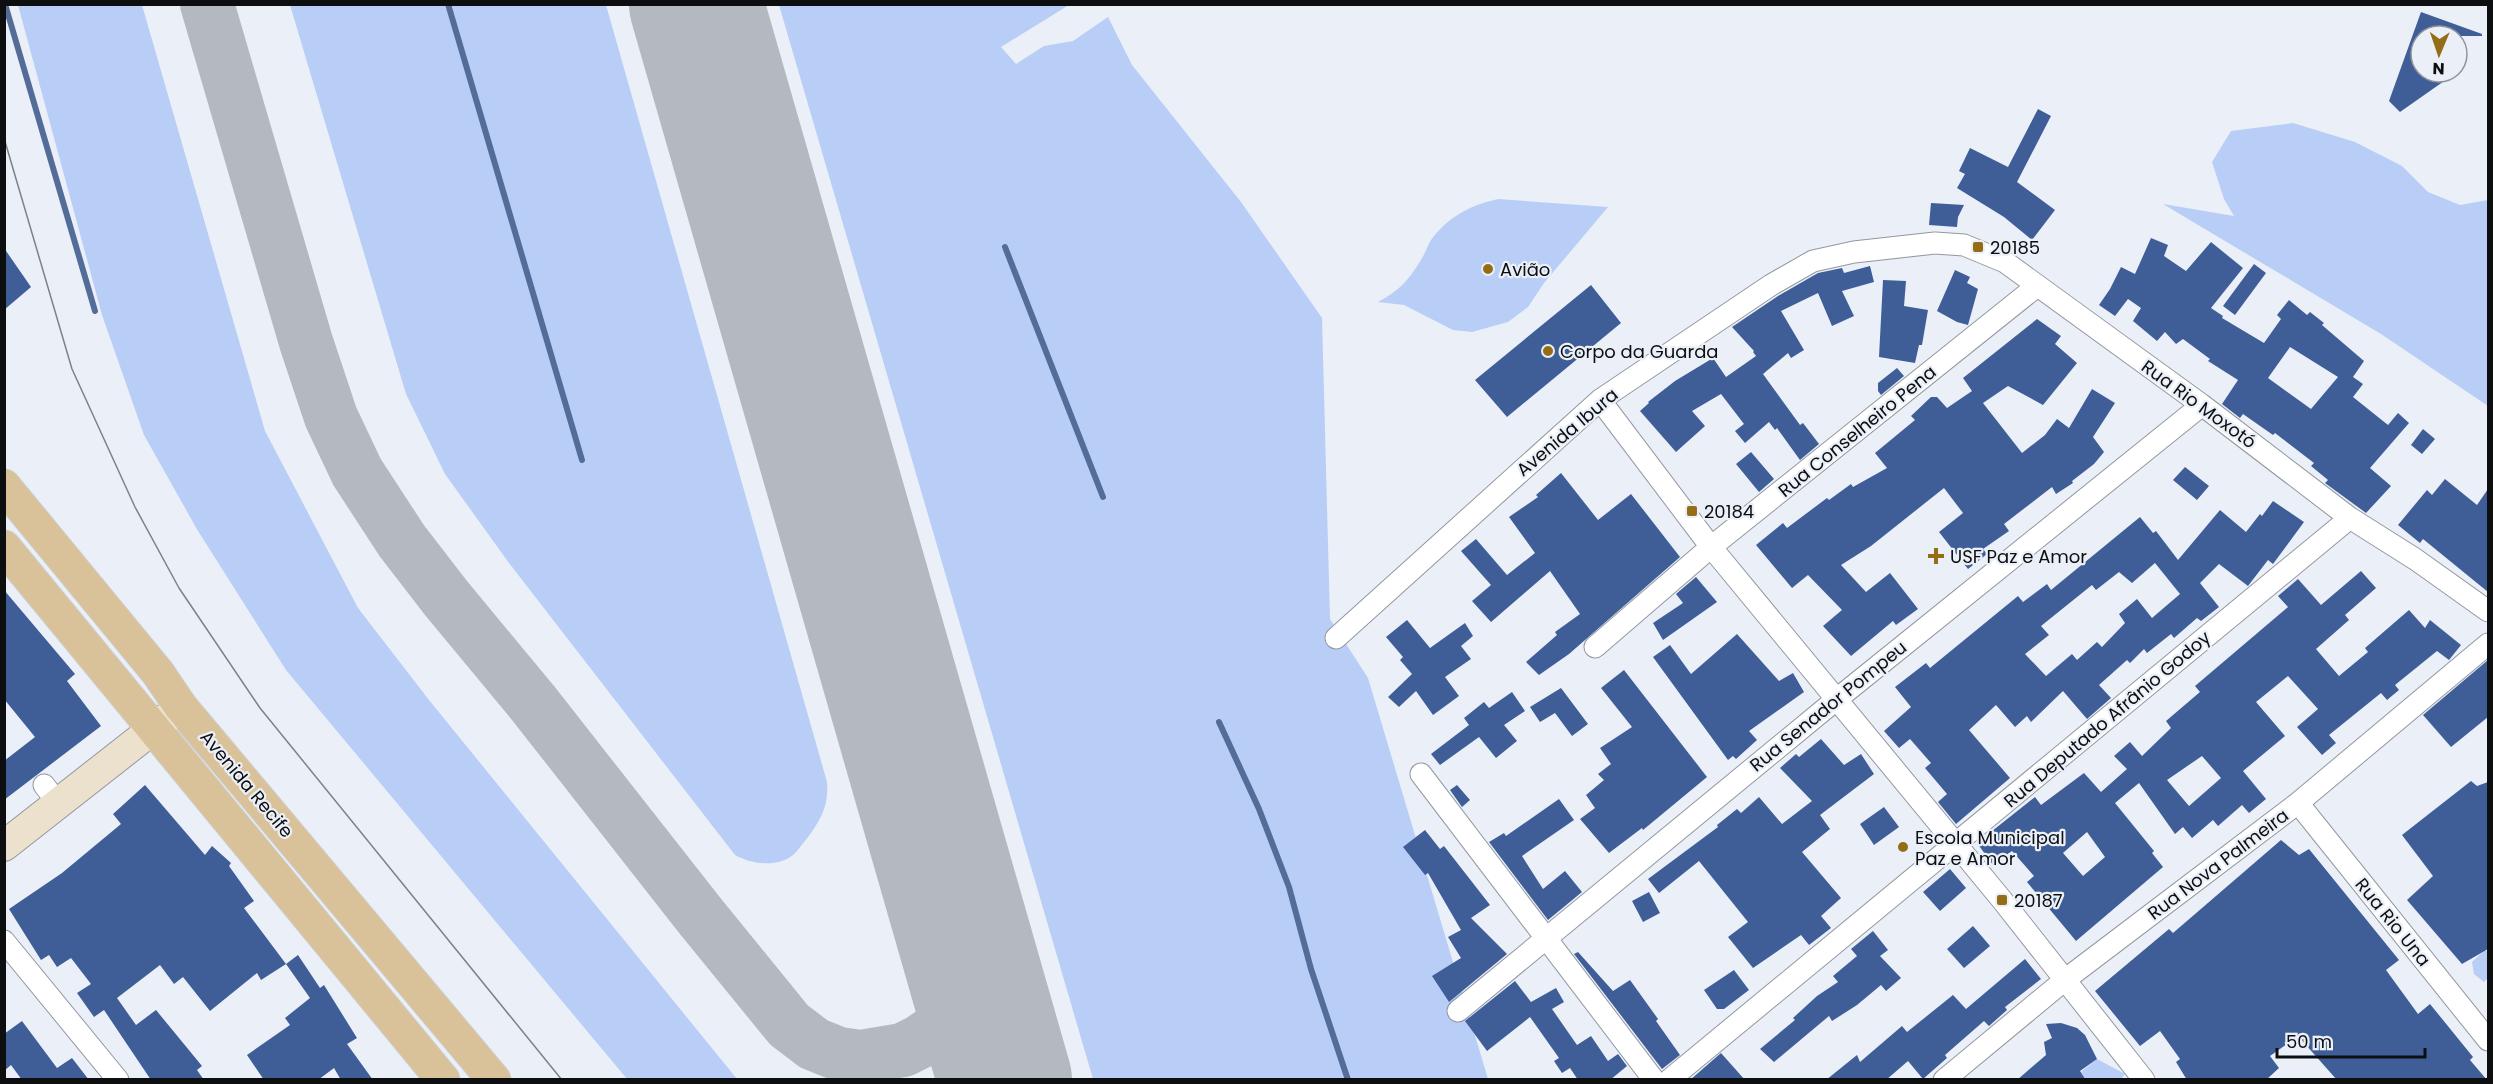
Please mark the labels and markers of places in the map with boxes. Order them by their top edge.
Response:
place label: 20185 [1990,235,2040,260]
marker: 20185 [1971,240,1985,254]
place label: Avião [1500,257,1550,282]
marker: Avião [1481,262,1495,276]
place label: Corpo da Guarda [1560,339,1719,364]
marker: Corpo da Guarda [1541,344,1555,358]
place label: 20184 [1704,499,1754,524]
marker: 20184 [1685,504,1699,518]
place label: USF Paz e Amor [1950,544,2087,569]
marker: USF Paz e Amor [1927,547,1945,565]
place label: Escola Municipal Paz e Amor [1915,825,2065,871]
marker: Escola Municipal Paz e Amor [1896,840,1910,854]
place label: 20187 [2014,888,2063,913]
marker: 20187 [1995,893,2009,907]

